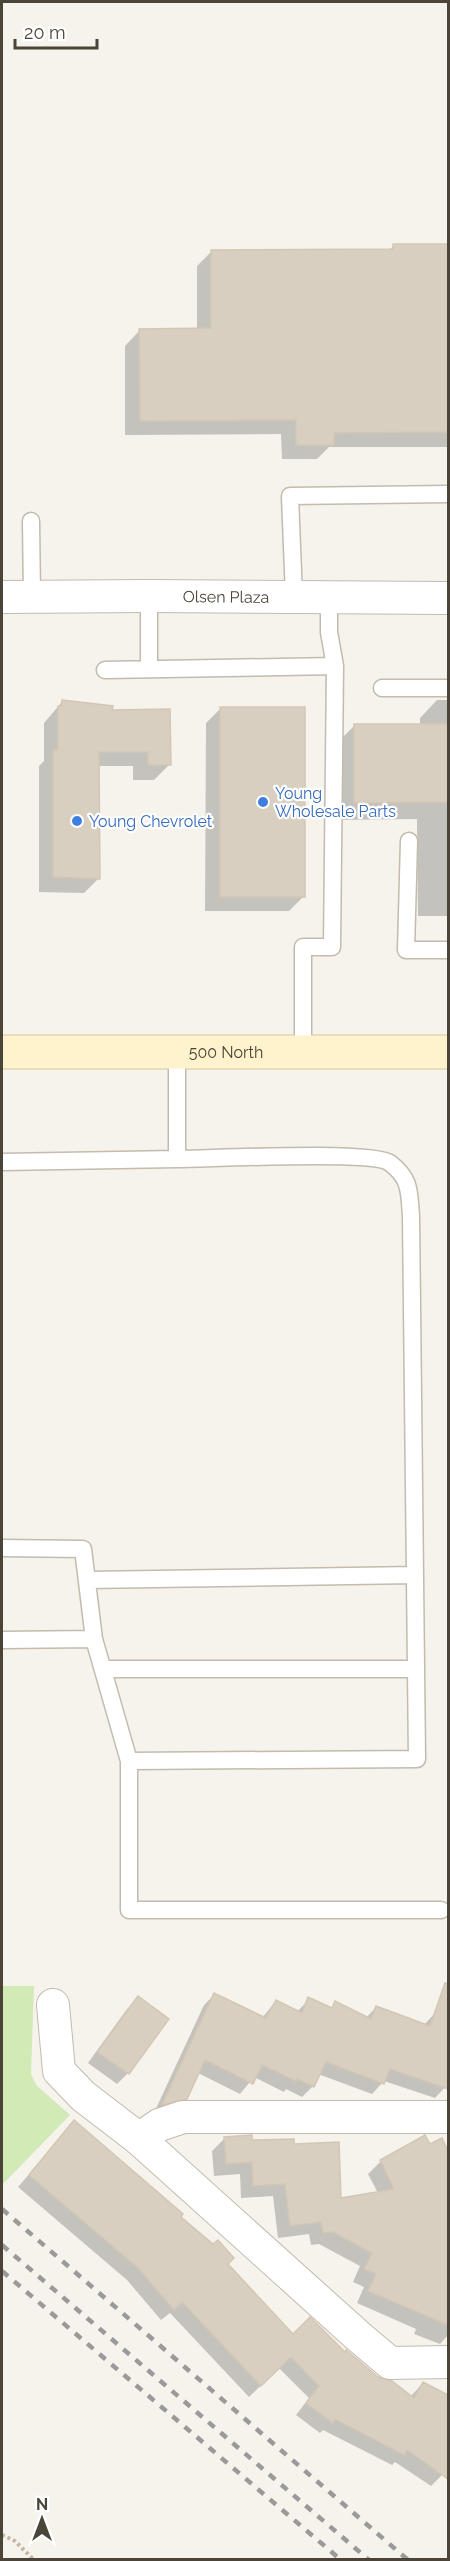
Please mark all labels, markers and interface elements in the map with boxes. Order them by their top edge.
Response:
scale bar [15,12,98,50]
text: 20 m [24,22,66,43]
street label: Olsen Plaza [183,587,269,606]
place label: Young Wholesale Parts [275,784,396,821]
marker: Young Wholesale Parts [256,795,270,809]
place label: Young Chevrolet [89,812,213,831]
marker: Young Chevrolet [70,814,84,828]
street label: 500 North [189,1043,263,1062]
north arrow [12,2489,72,2549]
text: N [36,2495,48,2514]

